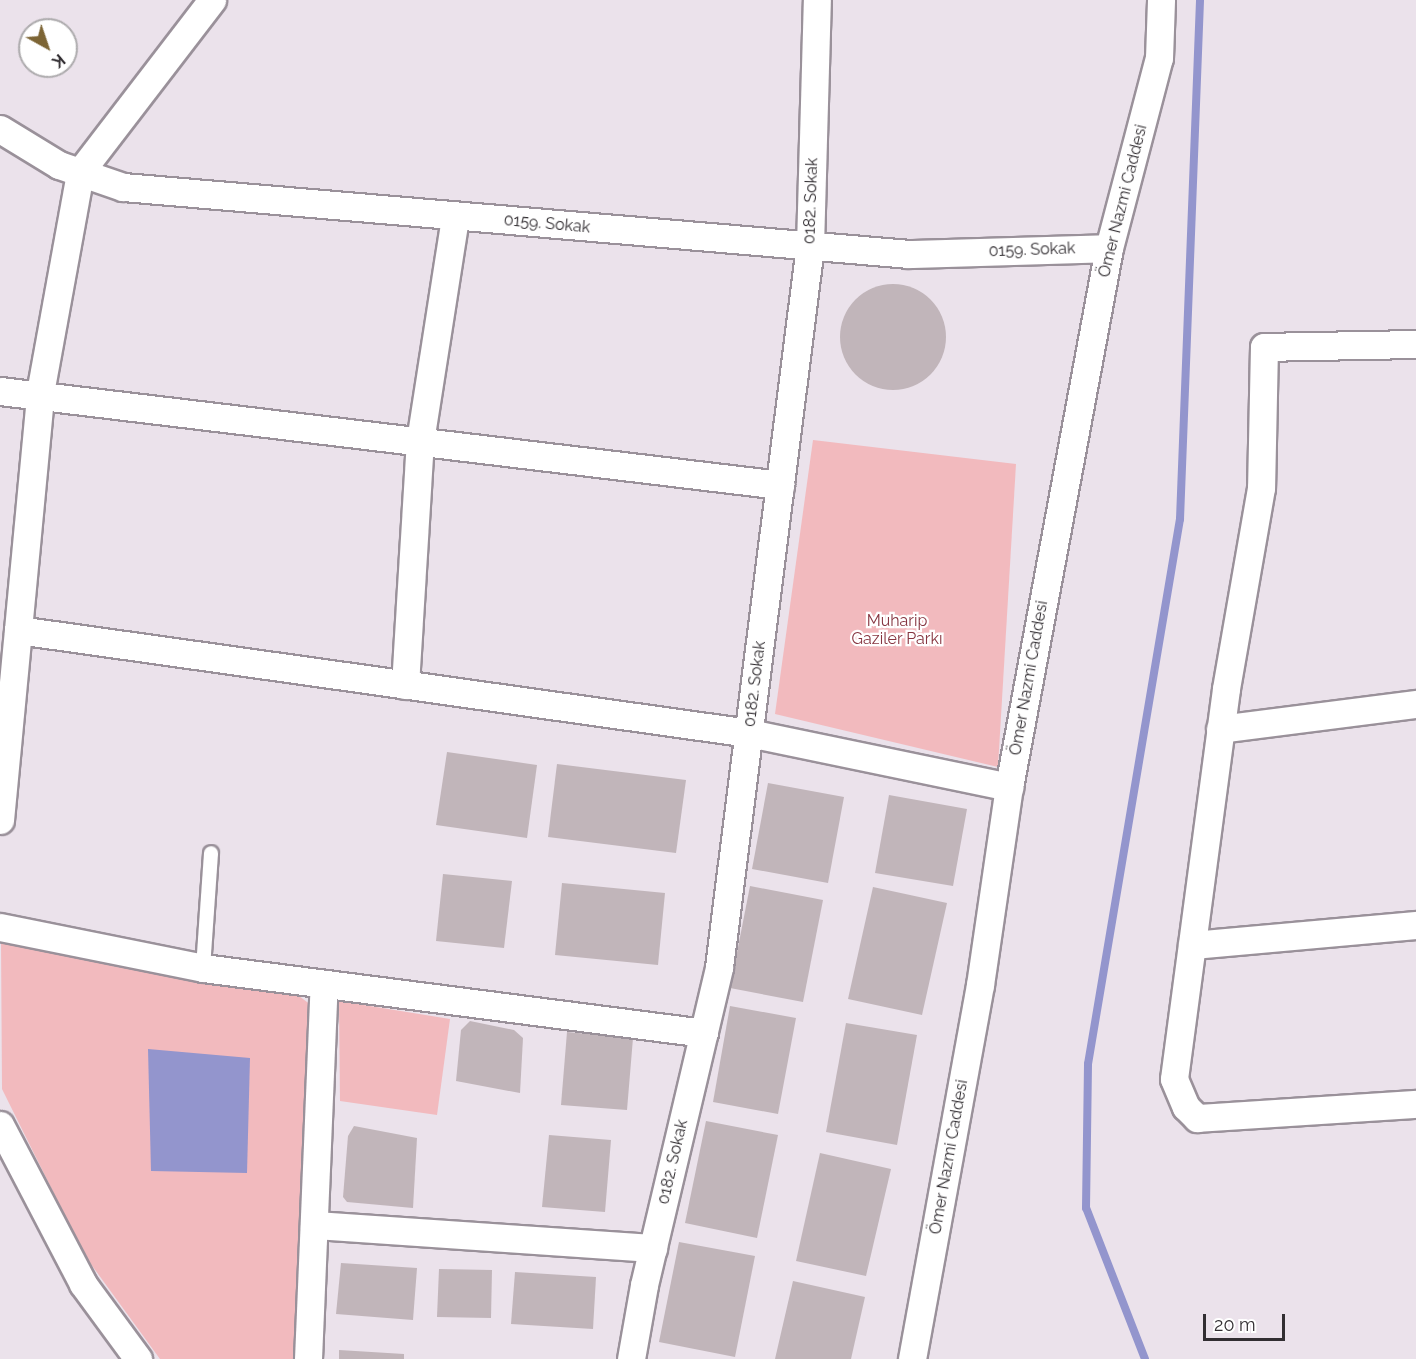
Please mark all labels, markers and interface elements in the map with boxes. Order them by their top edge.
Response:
north arrow [18,18,78,78]
text: K [48,50,69,71]
street label: Ömer Nazmi Caddesi [1095,122,1151,280]
street label: 0182. Sokak [800,157,822,245]
street label: 0159. Sokak [503,211,591,237]
street label: 0159. Sokak [988,239,1076,261]
street label: Ömer Nazmi Caddesi [1006,599,1052,757]
park label: Muharip Gaziler Parkı [851,611,943,649]
street label: 0182. Sokak [740,640,770,728]
street label: Ömer Nazmi Caddesi [926,1078,972,1236]
street label: 0182. Sokak [654,1118,692,1206]
scale bar [1206,1302,1288,1340]
text: 20 m [1214,1314,1256,1335]

